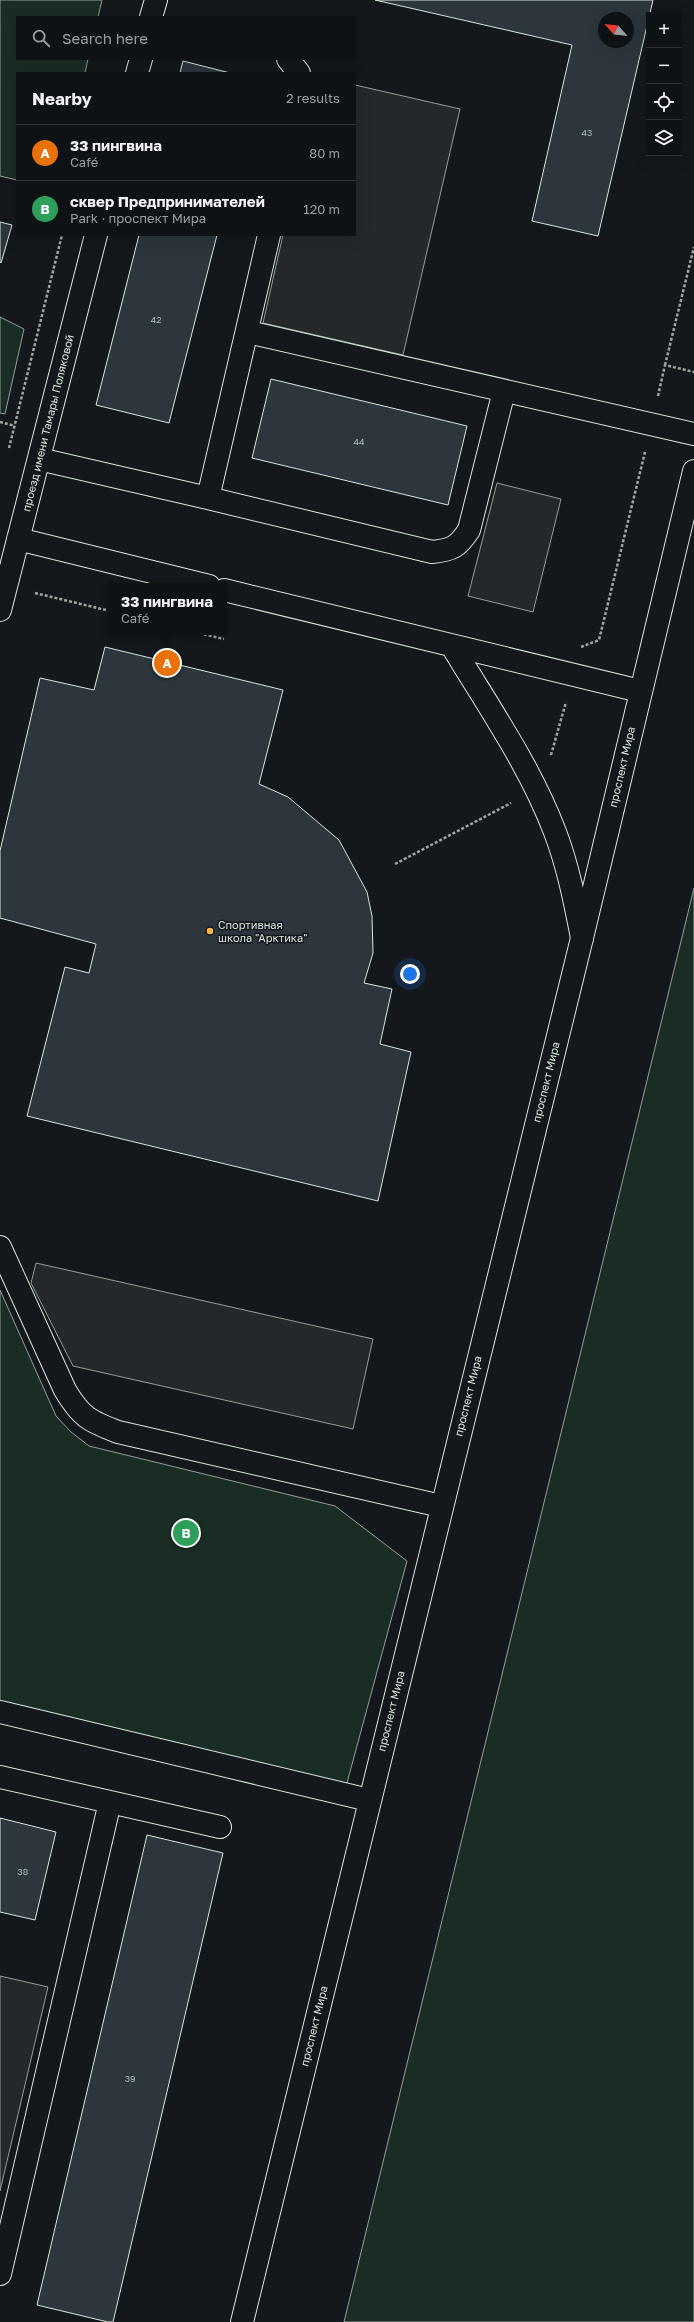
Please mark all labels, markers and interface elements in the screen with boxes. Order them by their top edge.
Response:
north arrow [598,12,634,48]
map controls [646,12,682,156]
button: + [646,12,682,48]
search box [16,16,356,60]
icon: search [30,27,52,49]
text: Search here [62,29,148,47]
button: − [646,48,682,84]
button: locate [646,84,682,120]
text: Nearby [32,88,92,109]
text: 2 results [286,90,340,106]
button: layers [646,120,682,156]
house number: 43 [582,127,592,138]
text: 33 пингвина [70,136,162,154]
text: A [40,145,50,161]
text: 80 m [309,145,340,161]
text: Café [70,154,98,170]
text: сквер Предпринимателей [70,192,265,210]
text: B [40,201,50,217]
text: 120 m [303,201,340,217]
text: Park · проспект Мира [70,210,206,226]
house number: 42 [151,314,161,325]
street label: проезд имени Тамары Поляковой [19,333,76,513]
house number: 44 [354,436,365,447]
popup [107,583,227,635]
text: 33 пингвина [121,592,213,610]
text: Café [121,610,149,626]
pin: A [154,648,180,678]
street label: проспект Мира [606,725,637,809]
place label: Спортивная школа "Арктика" [218,918,307,944]
marker: Спортивная школа "Арктика" [205,926,215,936]
your location [400,964,420,984]
street label: проспект Мира [529,1040,562,1124]
street label: проспект Мира [451,1354,484,1438]
pin: B [173,1518,199,1548]
street label: проспект Мира [374,1669,407,1753]
house number: 38 [18,1866,28,1877]
street label: проспект Мира [297,1984,330,2068]
house number: 39 [125,2073,135,2084]

